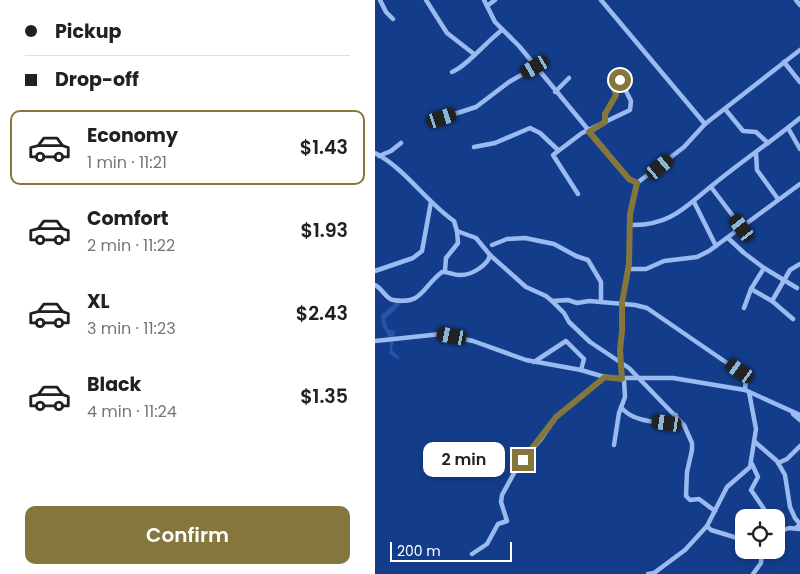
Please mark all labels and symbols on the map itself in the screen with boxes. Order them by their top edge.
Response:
car [518,53,551,81]
route start [609,69,631,91]
car [425,106,458,130]
car [643,152,676,182]
car [726,212,757,244]
car [435,326,468,346]
car [723,356,756,386]
car [651,413,682,433]
callout: 2 min [423,442,505,478]
route end [512,449,534,471]
scale bar [390,539,513,562]

